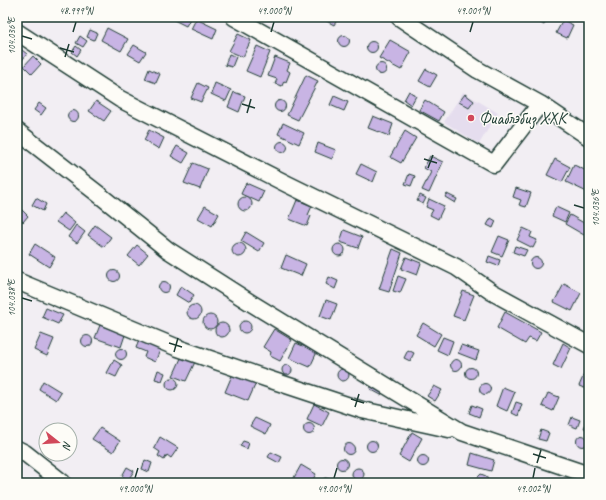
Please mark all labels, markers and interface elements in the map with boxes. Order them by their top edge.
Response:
text: 48.999°N [59,4,95,17]
text: 49.000°N [257,4,293,17]
text: 49.001°N [456,4,492,17]
text: 104.036°E [5,16,18,55]
place label: Фиаблэбиз ХХК [479,108,568,130]
marker: Фиаблэбиз ХХК [466,113,476,123]
text: 104.036°E [589,188,602,227]
text: 104.038°E [5,278,18,317]
north arrow [38,422,78,462]
text: N [59,440,75,452]
text: 49.000°N [118,482,154,495]
text: 49.001°N [317,482,353,495]
text: 49.002°N [516,482,552,495]

